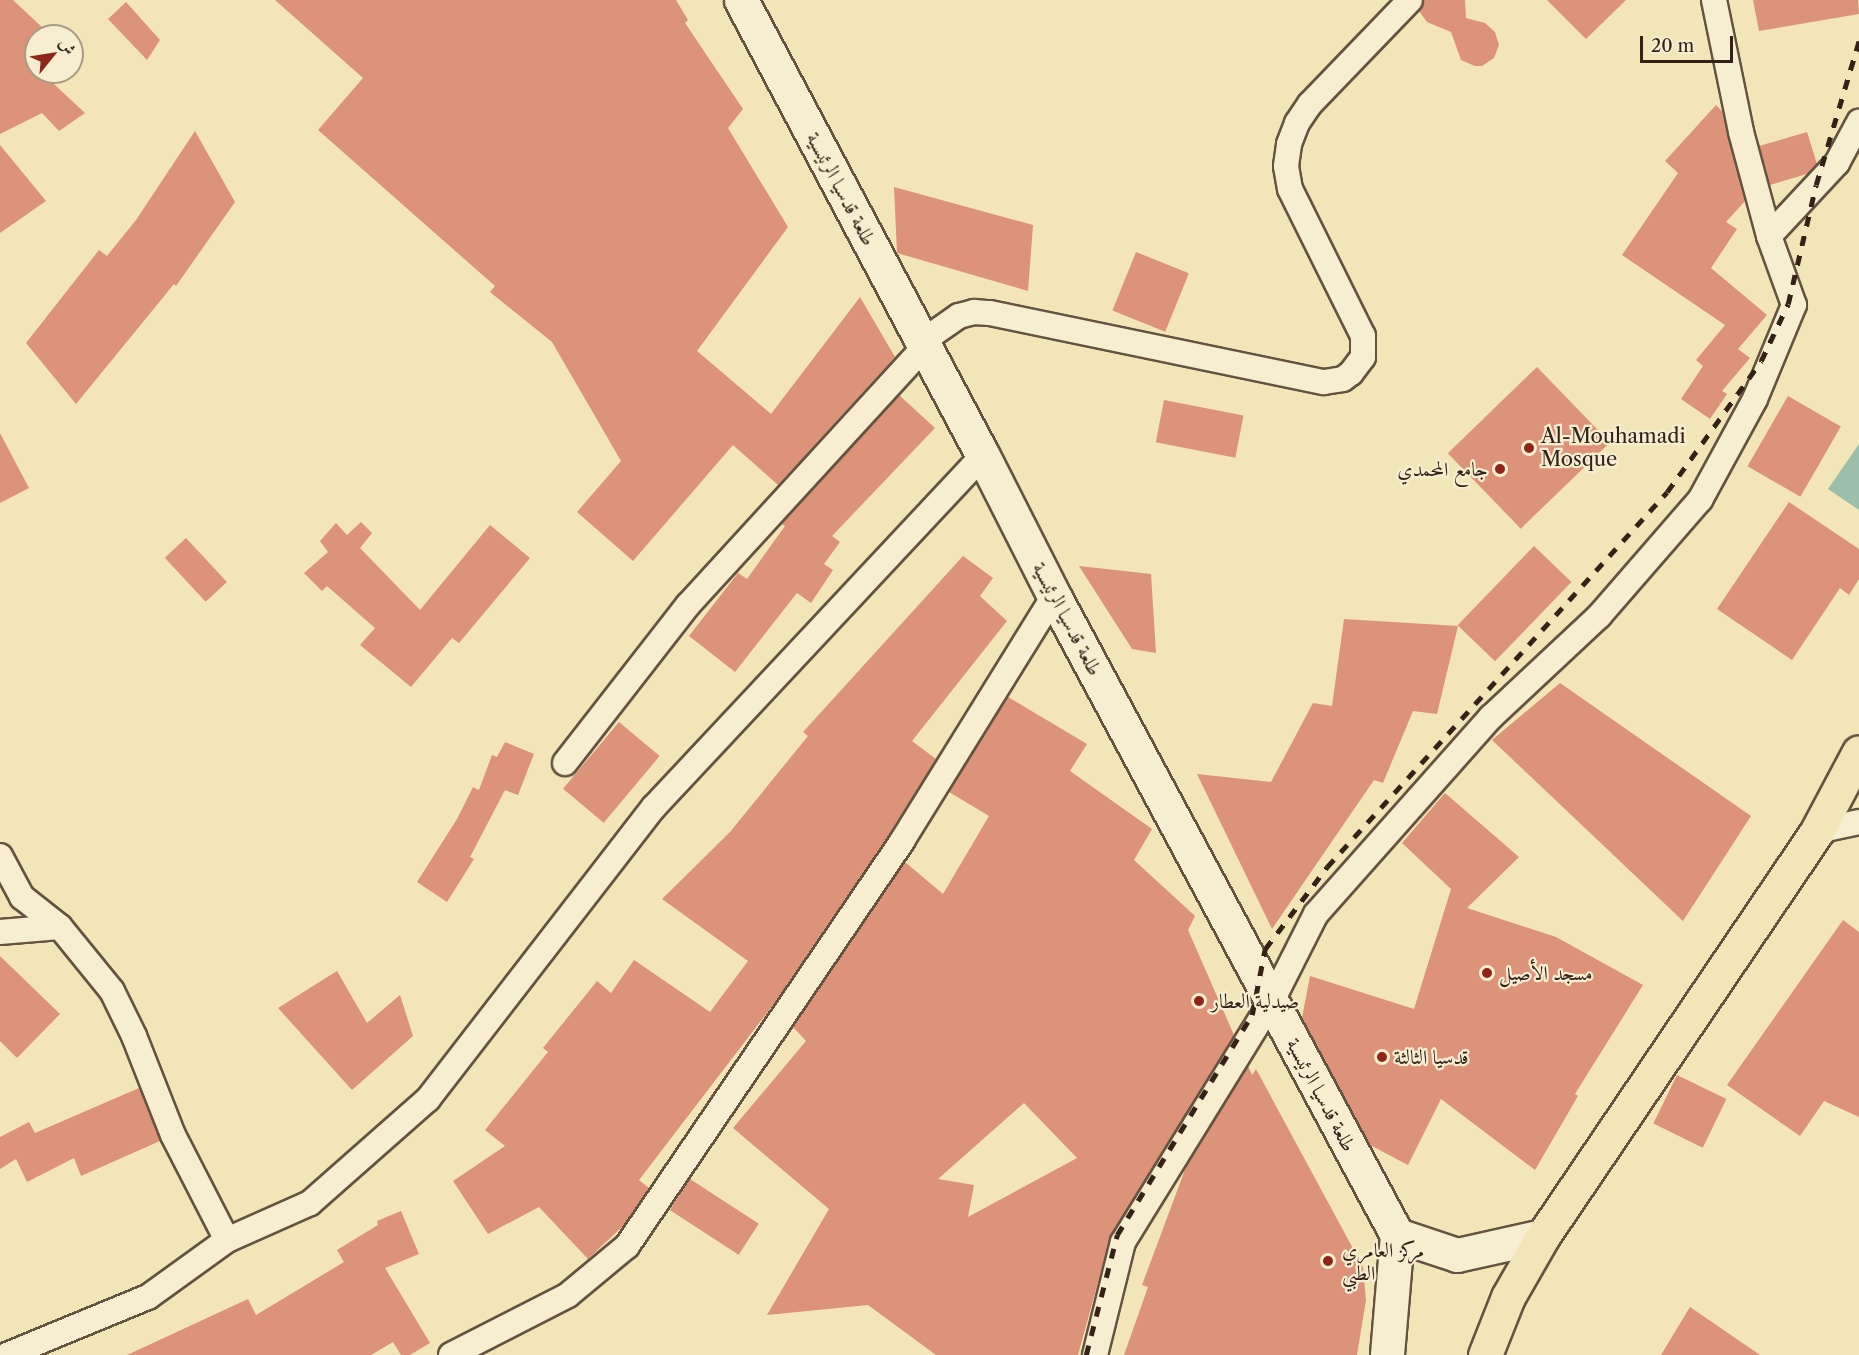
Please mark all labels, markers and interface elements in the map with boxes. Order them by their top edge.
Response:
north arrow [24,24,84,84]
scale bar [1643,24,1736,62]
text: ش [55,34,80,58]
text: 20 m [1651,35,1694,57]
street label: طلعة قدسيا الرئيسية [801,128,881,250]
place label: Al-Mouhamadi Mosque [1541,424,1686,471]
marker: Al-Mouhamadi Mosque [1522,441,1536,455]
place label: جامع المحمدي [1397,457,1488,481]
marker: جامع المحمدي [1493,462,1507,476]
street label: طلعة قدسيا الرئيسية [1027,558,1107,680]
place label: مسجد الأصيل [1499,961,1592,985]
marker: مسجد الأصيل [1480,966,1494,980]
place label: صيدلية العطار [1211,989,1299,1013]
marker: صيدلية العطار [1192,994,1206,1008]
street label: طلعة قدسيا الرئيسية [1281,1034,1361,1156]
place label: قدسيا الثالثة [1394,1045,1469,1069]
marker: قدسيا الثالثة [1375,1050,1389,1064]
place label: مركز العامري الطبي [1342,1238,1424,1285]
marker: مركز العامري الطبي [1319,1252,1337,1270]

